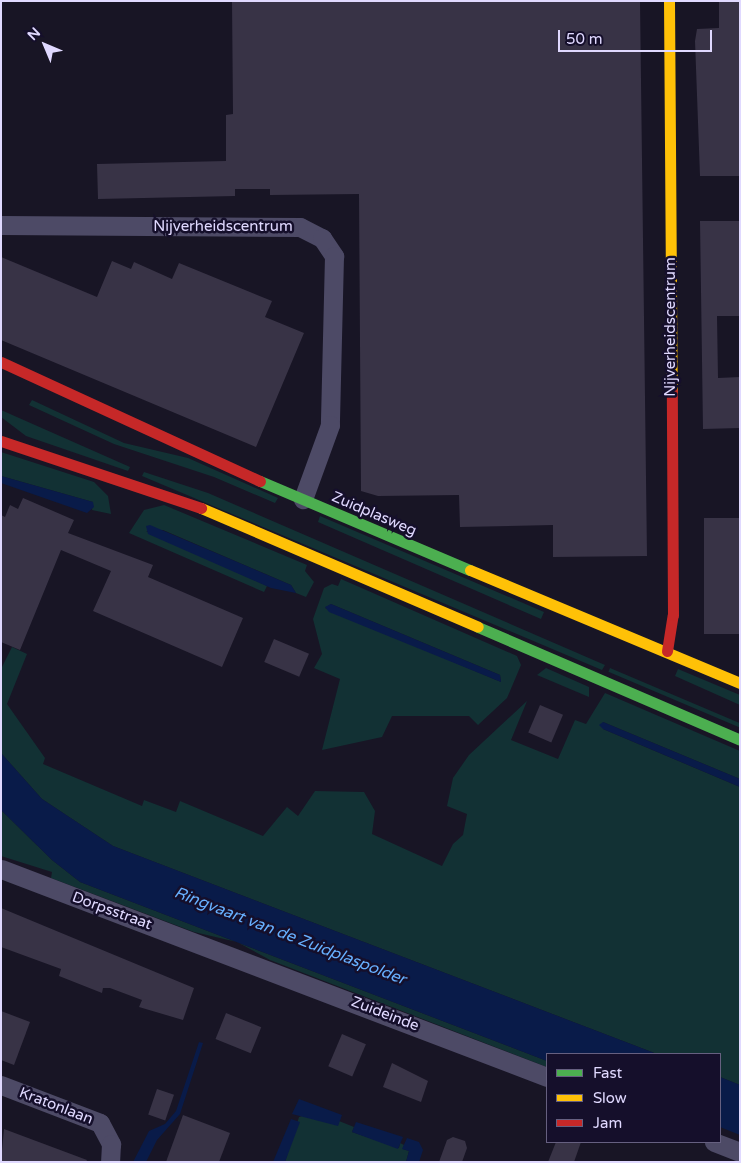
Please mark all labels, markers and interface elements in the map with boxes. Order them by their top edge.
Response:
north arrow [20,20,70,70]
scale bar [561,20,715,52]
text: N [24,24,44,44]
text: 50 m [566,30,603,48]
street label: Nijverheidscentrum [153,218,293,236]
street label: Nijverheidscentrum [662,257,680,397]
street label: Zuidplasweg [329,488,419,540]
water label: Ringvaart van de Zuidplaspolder [172,883,408,989]
street label: Dorpsstraat [70,888,154,934]
street label: Zuideinde [349,993,421,1035]
legend [546,1053,721,1143]
text: Fast [593,1064,622,1082]
street label: Kratonlaan [17,1084,95,1128]
text: Slow [593,1089,627,1107]
text: Jam [593,1114,622,1132]

